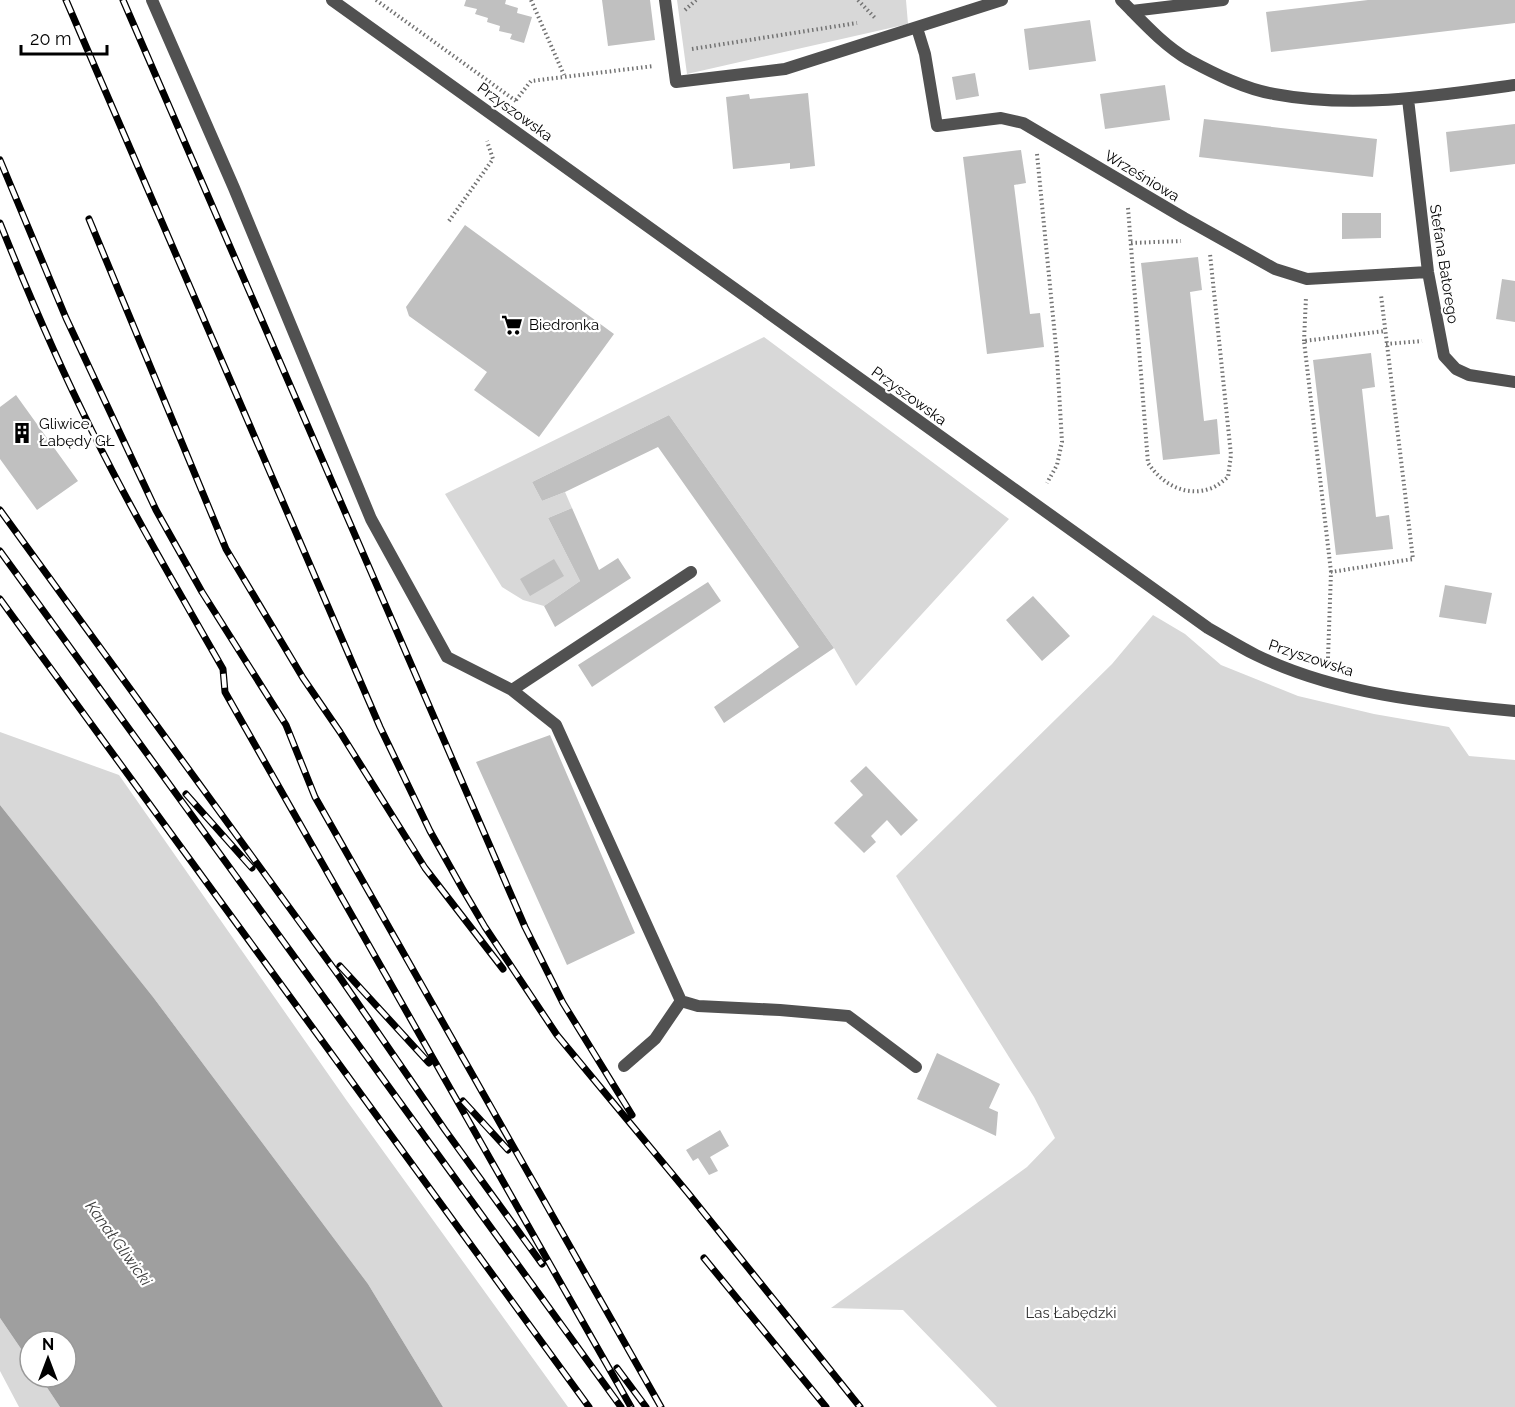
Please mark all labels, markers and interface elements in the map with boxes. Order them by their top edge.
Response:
scale bar [21,18,106,56]
text: 20 m [30,28,72,49]
street label: Przyszowska [474,79,556,145]
street label: Wrześniowa [1101,147,1183,205]
street label: Stefana Batorego [1426,203,1462,325]
supermarket icon: Biedronka [500,313,524,337]
place label: Biedronka [529,316,599,334]
street label: Przyszowska [868,363,950,429]
place label: Gliwice Łabędy GŁ [39,415,115,450]
building icon: Gliwice Łabędy GŁ [10,421,34,445]
street label: Przyszowska [1266,636,1356,680]
water label: Kanał Gliwicki [82,1197,156,1290]
park label: Las Łabędzki [1025,1304,1117,1322]
north arrow [18,1329,78,1389]
text: N [42,1335,54,1354]

